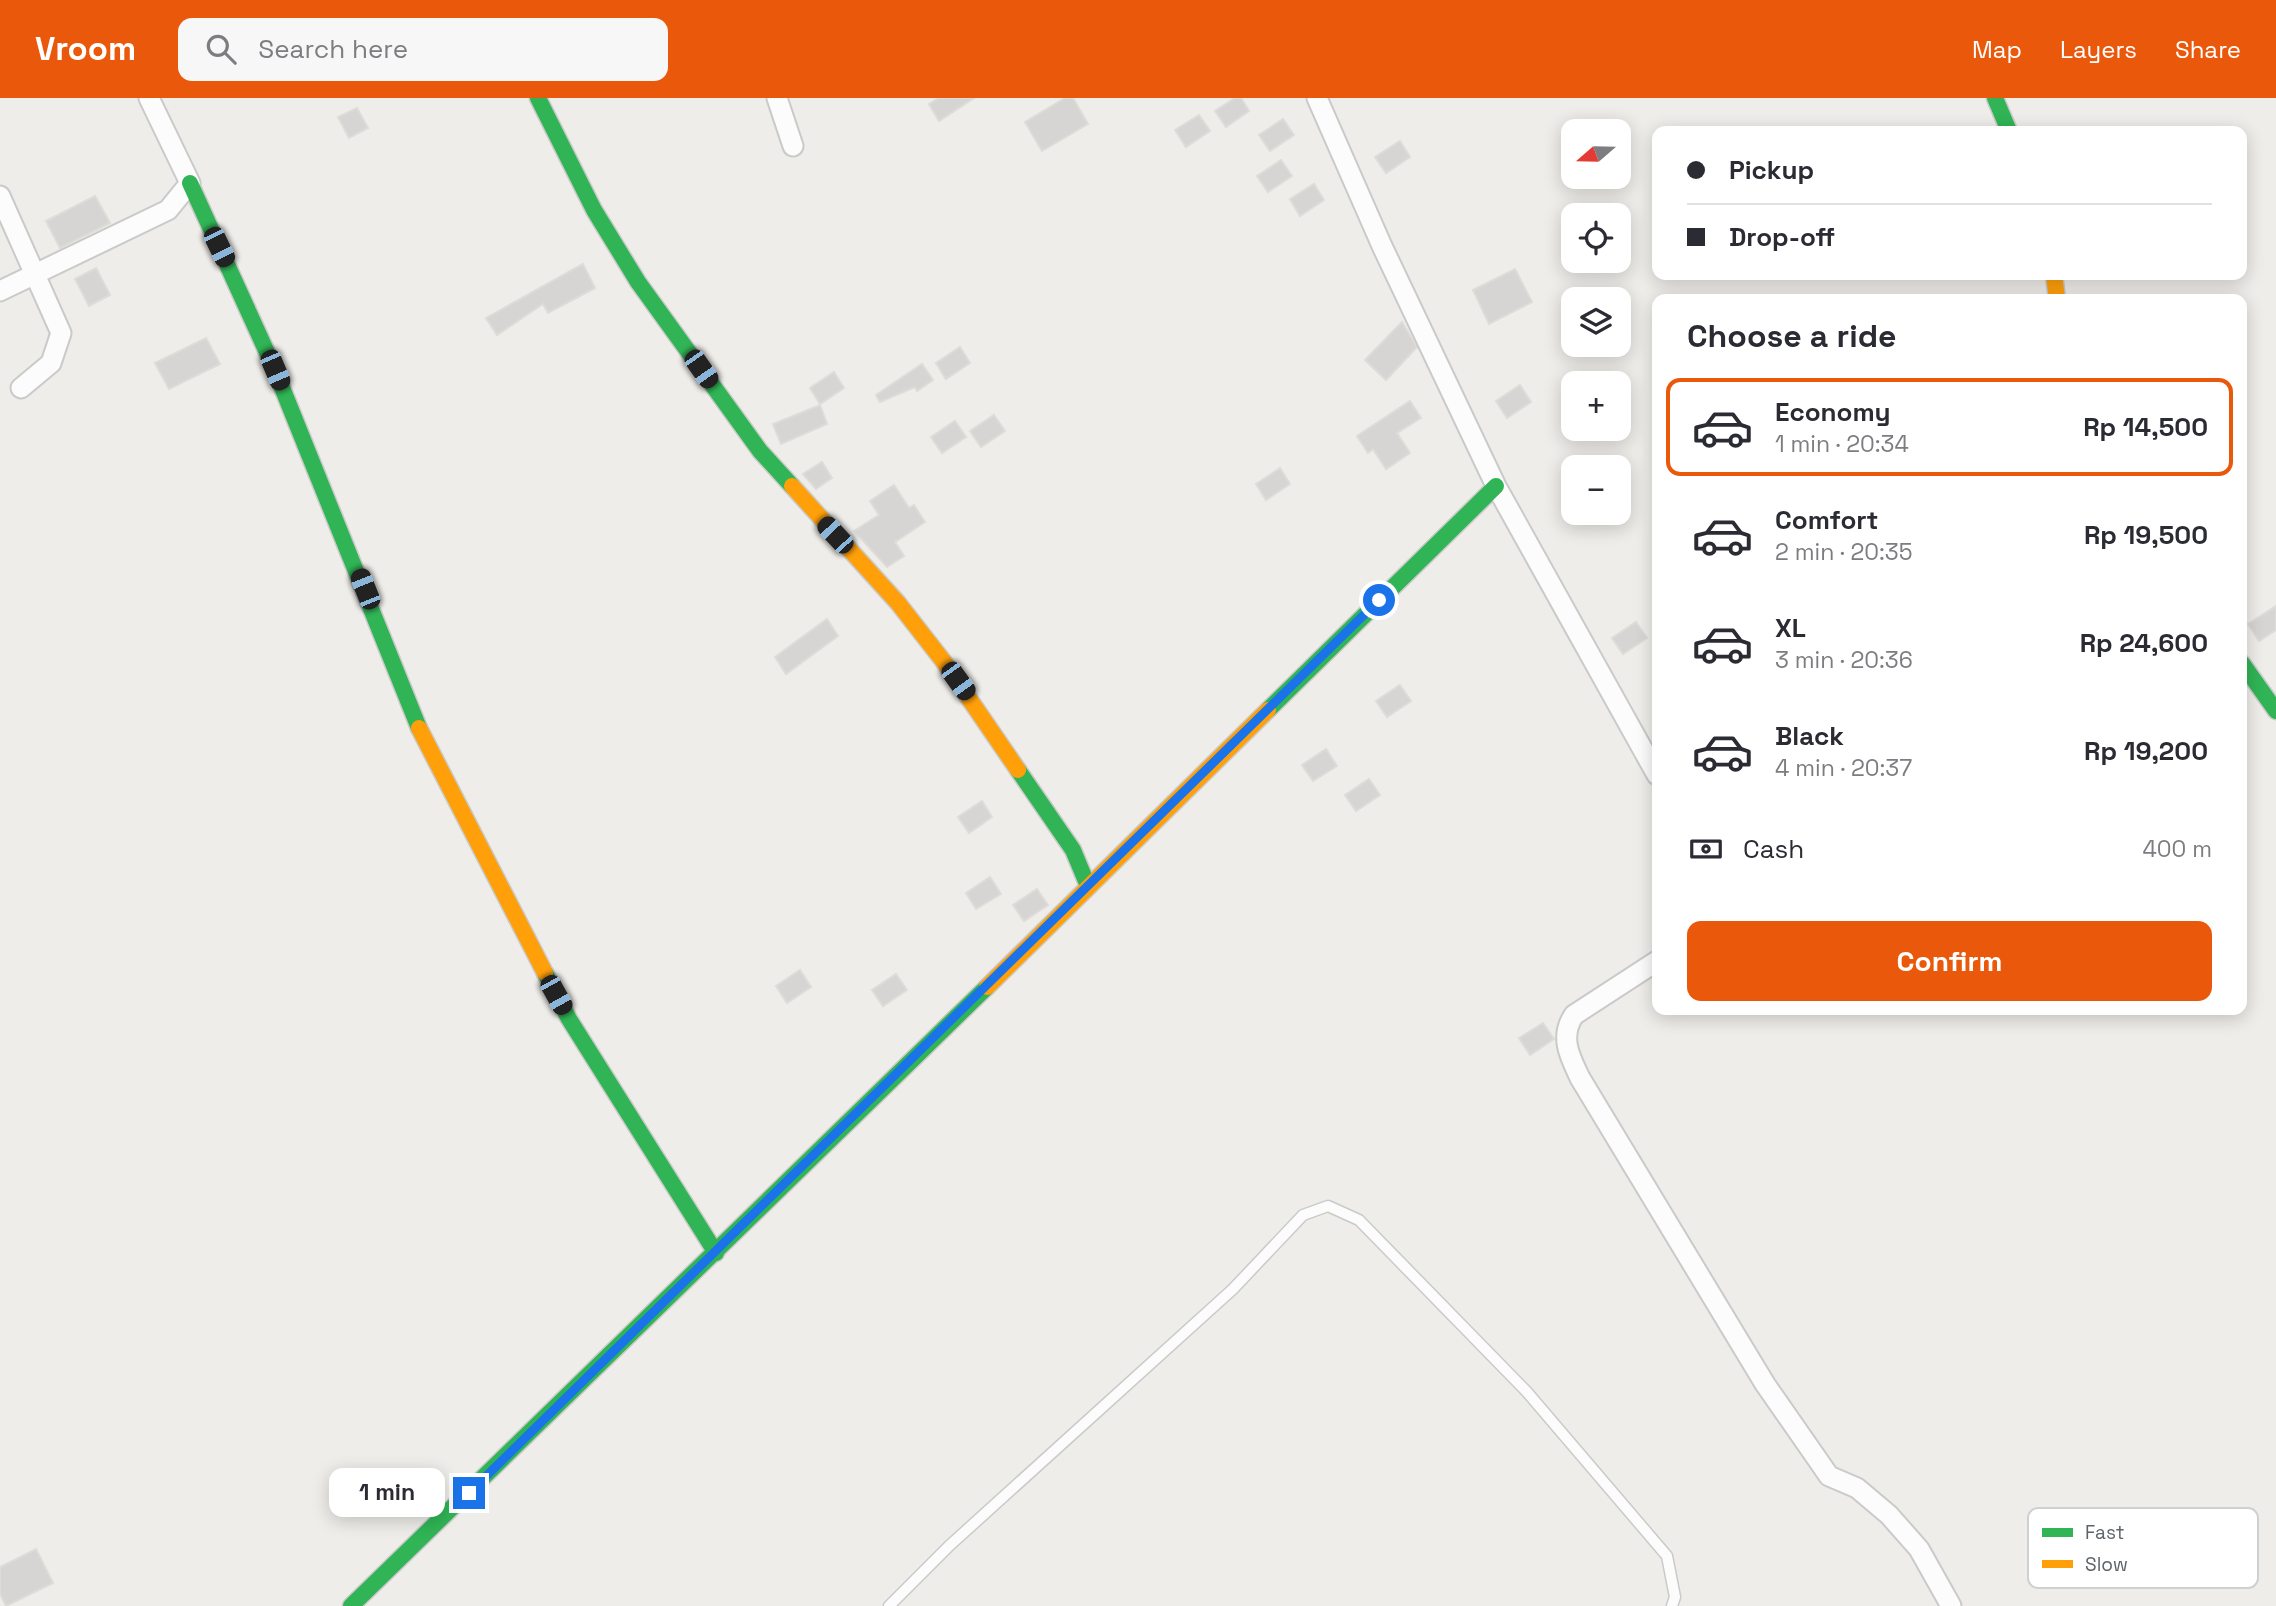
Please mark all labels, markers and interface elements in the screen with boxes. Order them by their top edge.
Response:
search box [178,18,668,81]
text: Vroom [35,28,136,70]
icon: search [202,30,240,68]
text: Search here [258,32,408,66]
text: Map [1972,34,2022,65]
text: Layers [2060,34,2137,65]
text: Share [2175,34,2241,65]
north arrow [1561,119,1631,189]
map controls [1561,119,1631,525]
text: Pickup [1729,153,1814,187]
button: locate [1561,203,1631,273]
text: Drop-off [1729,220,1835,254]
car [201,224,238,270]
button: layers [1561,287,1631,357]
text: Choose a ride [1687,316,1897,356]
car [681,346,722,392]
car [258,347,293,393]
button: + [1561,371,1631,441]
text: Economy [1775,395,1891,429]
icon: car [1691,396,1754,459]
text: Rp 14,500 [2083,410,2208,444]
text: 1 min · 20:34 [1775,429,1909,459]
button: − [1561,455,1631,525]
text: Comfort [1775,503,1878,537]
icon: car [1691,504,1754,567]
car [813,512,858,558]
text: Rp 19,500 [2084,518,2208,552]
text: 2 min · 20:35 [1775,537,1913,567]
car [348,566,383,612]
route start [1363,584,1395,616]
text: XL [1775,611,1806,645]
icon: car [1691,612,1754,675]
text: Rp 24,600 [2080,626,2208,660]
text: 3 min · 20:36 [1775,645,1913,675]
car [938,658,979,704]
text: Black [1775,719,1844,753]
icon: car [1691,720,1754,783]
text: Rp 19,200 [2084,734,2208,768]
text: 4 min · 20:37 [1775,753,1912,783]
icon: cash [1687,830,1725,868]
text: Cash [1743,832,1804,866]
text: 400 m [2142,834,2212,864]
button: Confirm [1687,921,2212,1001]
car [537,972,576,1018]
callout: 1 min [329,1468,444,1518]
text: 1 min [359,1477,415,1507]
route end [453,1477,485,1509]
legend [2028,1508,2258,1588]
text: Fast [2085,1520,2125,1545]
text: Slow [2085,1552,2128,1577]

